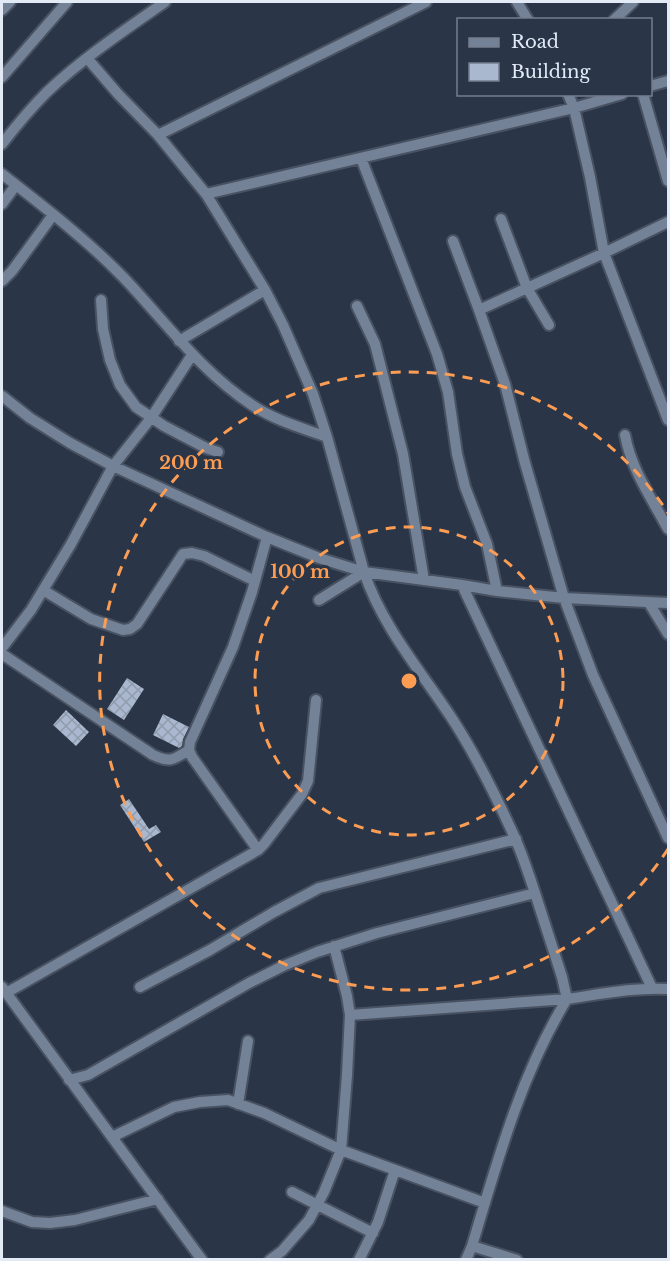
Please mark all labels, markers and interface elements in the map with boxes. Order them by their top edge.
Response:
legend [457,18,652,96]
text: Road [511,31,559,53]
text: Building [511,61,590,83]
text: 200 m [159,452,223,474]
text: 100 m [270,561,330,583]
centre of rings [399,671,419,691]

